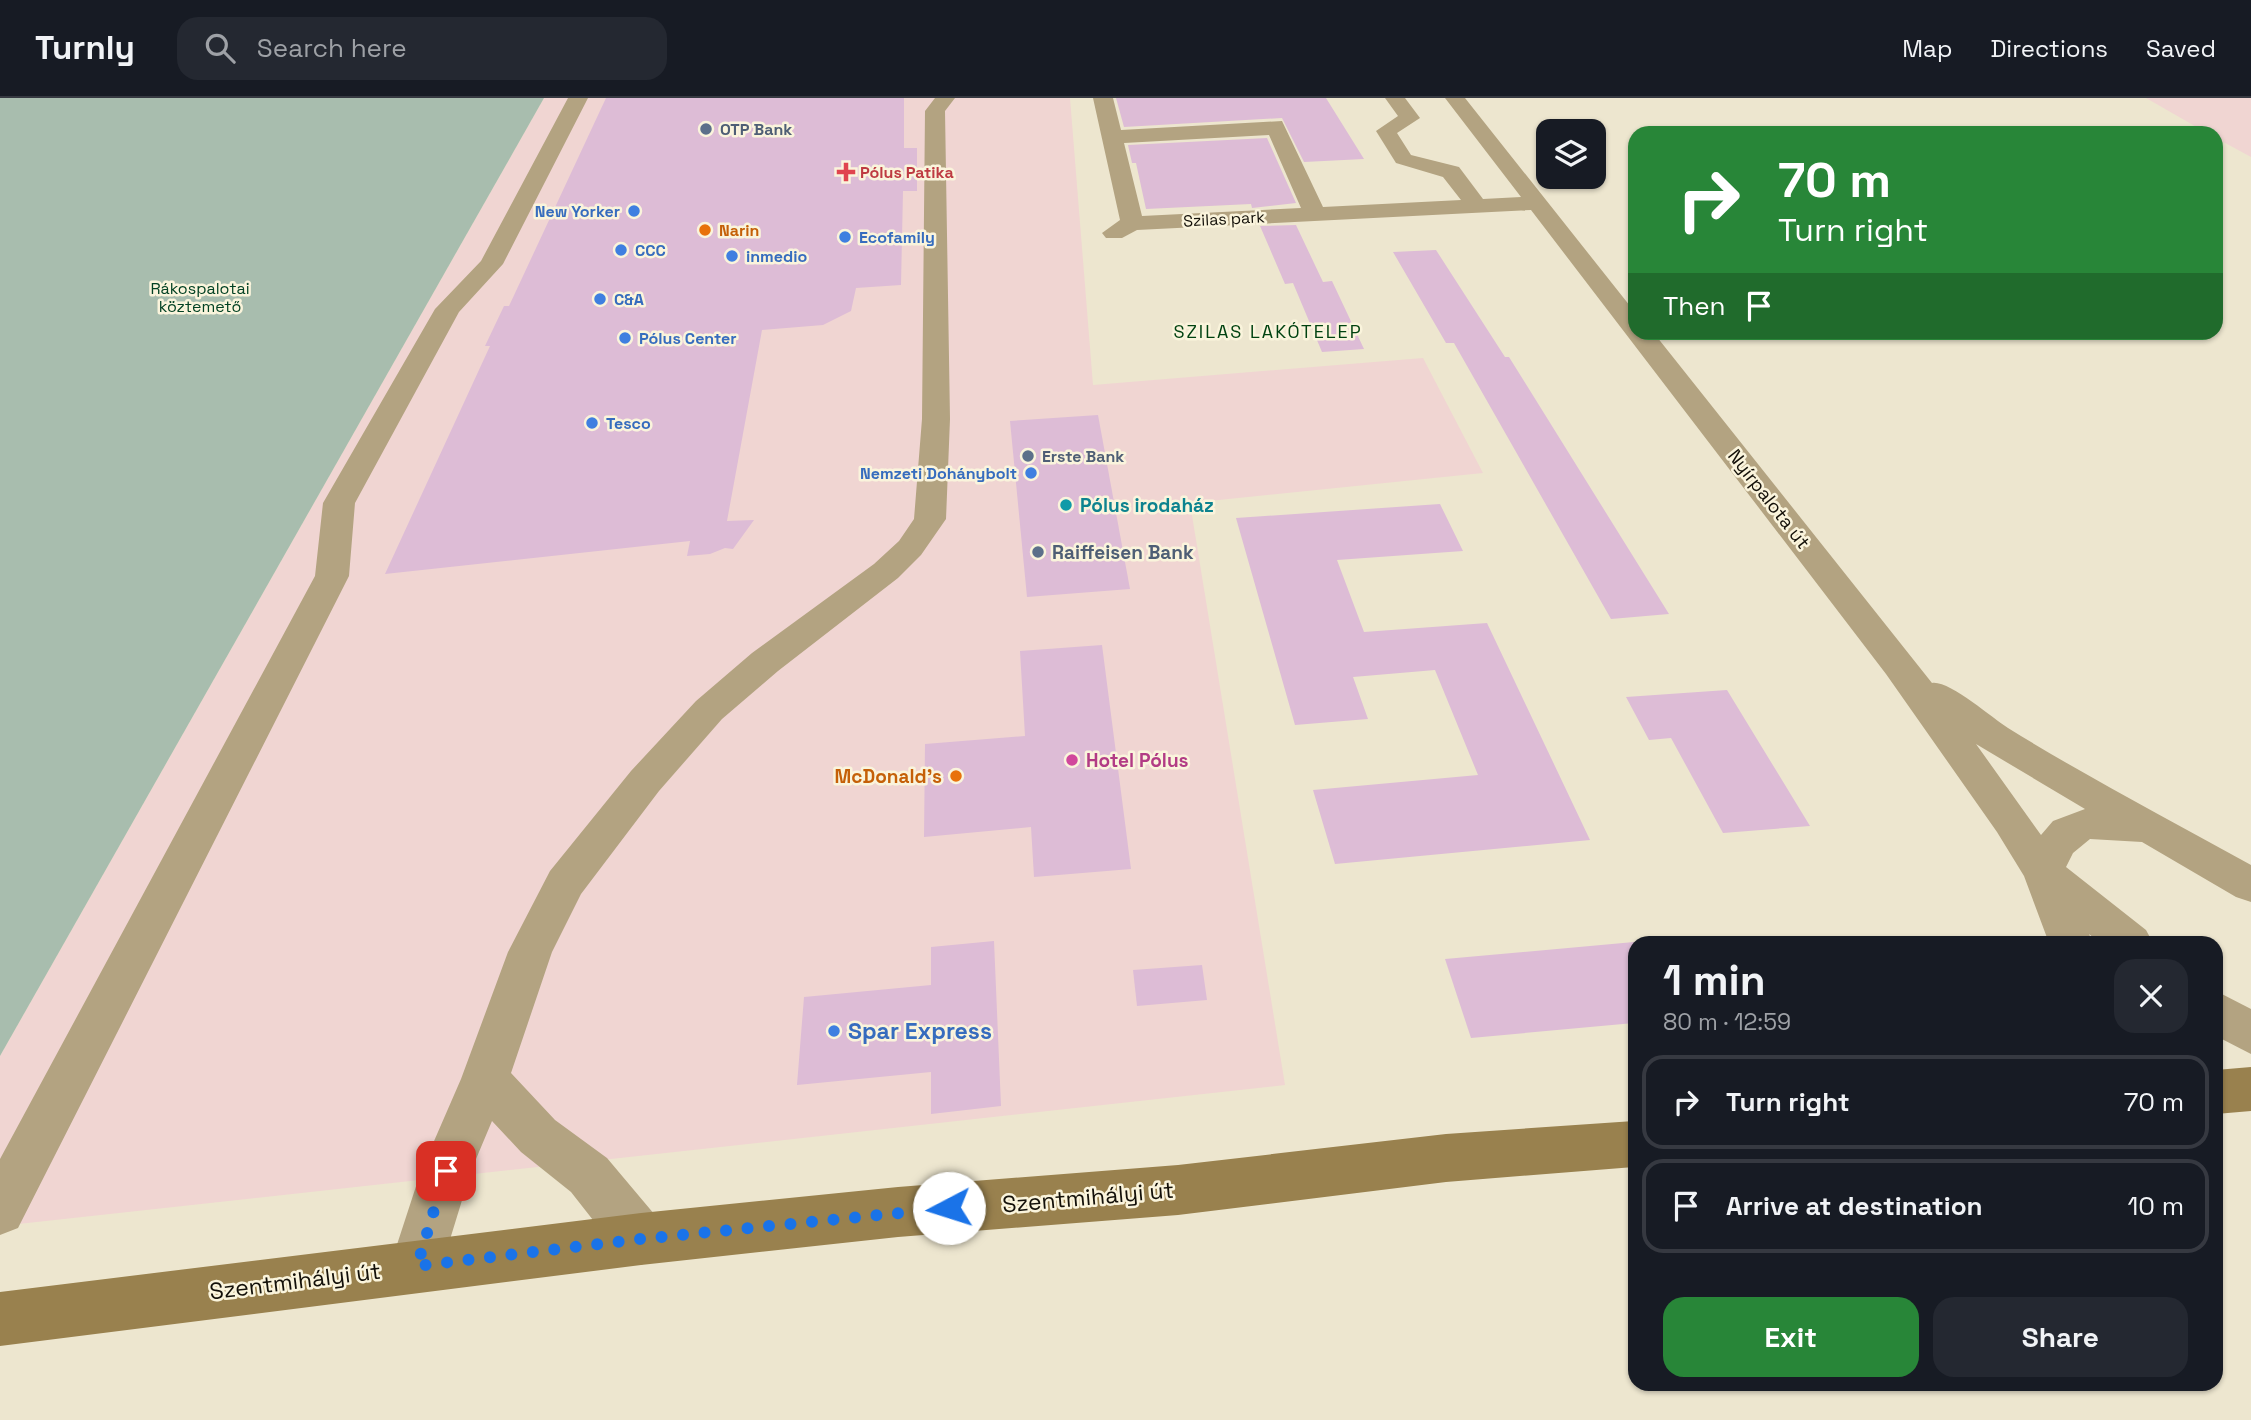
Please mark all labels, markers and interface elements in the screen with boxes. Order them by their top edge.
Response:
search box [177,17,667,80]
text: Turnly [35,27,135,69]
icon: search [201,29,239,67]
text: Search here [257,31,407,65]
text: Map [1902,33,1952,64]
text: Directions [1990,33,2108,64]
text: Saved [2146,33,2216,64]
place label: OTP Bank [720,119,792,140]
map controls [1536,119,1606,189]
button: layers [1536,119,1606,189]
marker: OTP Bank [698,121,714,137]
text: 70 m [1778,149,1891,211]
icon: right [1663,154,1754,245]
place label: Pólus Patika [860,162,954,183]
marker: Pólus Patika [838,164,854,180]
place label: New Yorker [535,201,620,222]
marker: New Yorker [626,203,642,219]
street label: Szilas park [1183,206,1266,232]
text: Turn right [1778,210,1928,250]
place label: Narin [719,220,759,241]
marker: Narin [697,222,713,238]
place label: Ecofamily [859,227,935,248]
marker: Ecofamily [837,229,853,245]
place label: CCC [635,240,666,261]
marker: CCC [613,242,629,258]
place label: inmedio [746,246,807,267]
marker: inmedio [724,248,740,264]
park label: Rákospalotai köztemető [150,278,250,317]
icon: arrive [1740,287,1778,325]
place label: C&A [614,289,644,310]
text: Then [1663,289,1726,323]
marker: C&A [592,291,608,307]
district label: SZILAS LAKÓTELEP [1173,320,1363,343]
place label: Pólus Center [639,328,737,349]
marker: Pólus Center [617,330,633,346]
place label: Tesco [606,413,651,434]
marker: Tesco [584,415,600,431]
street label: Nyírpalota út [1722,444,1816,554]
place label: Erste Bank [1042,446,1124,467]
marker: Erste Bank [1020,448,1036,464]
place label: Nemzeti Dohánybolt [860,463,1017,484]
marker: Nemzeti Dohánybolt [1023,465,1039,481]
place label: Pólus irodaház [1080,493,1214,518]
marker: Pólus irodaház [1058,497,1074,513]
place label: Raiffeisen Bank [1052,540,1194,565]
marker: Raiffeisen Bank [1030,544,1046,560]
place label: Hotel Pólus [1086,748,1189,773]
marker: Hotel Pólus [1064,752,1080,768]
place label: McDonald's [835,764,942,789]
marker: McDonald's [948,768,964,784]
text: 1 min [1663,954,1766,1007]
button: close [2114,959,2188,1033]
text: 80 m · 12:59 [1663,1007,1791,1037]
place label: Spar Express [848,1016,992,1046]
marker: Spar Express [826,1023,842,1039]
icon: right [1667,1083,1705,1121]
text: Turn right [1726,1085,1850,1119]
text: 70 m [2124,1085,2184,1119]
pin [416,1141,476,1201]
icon: arrive [427,1152,465,1190]
position arrow [912,1171,986,1245]
street label: Szentmihályi út [1001,1175,1175,1219]
icon: arrive [1667,1187,1705,1225]
text: Arrive at destination [1726,1189,1983,1223]
text: 10 m [2127,1189,2184,1223]
street label: Szentmihályi út [208,1256,382,1306]
button: Exit [1663,1297,1919,1377]
button: Share [1933,1297,2188,1377]

